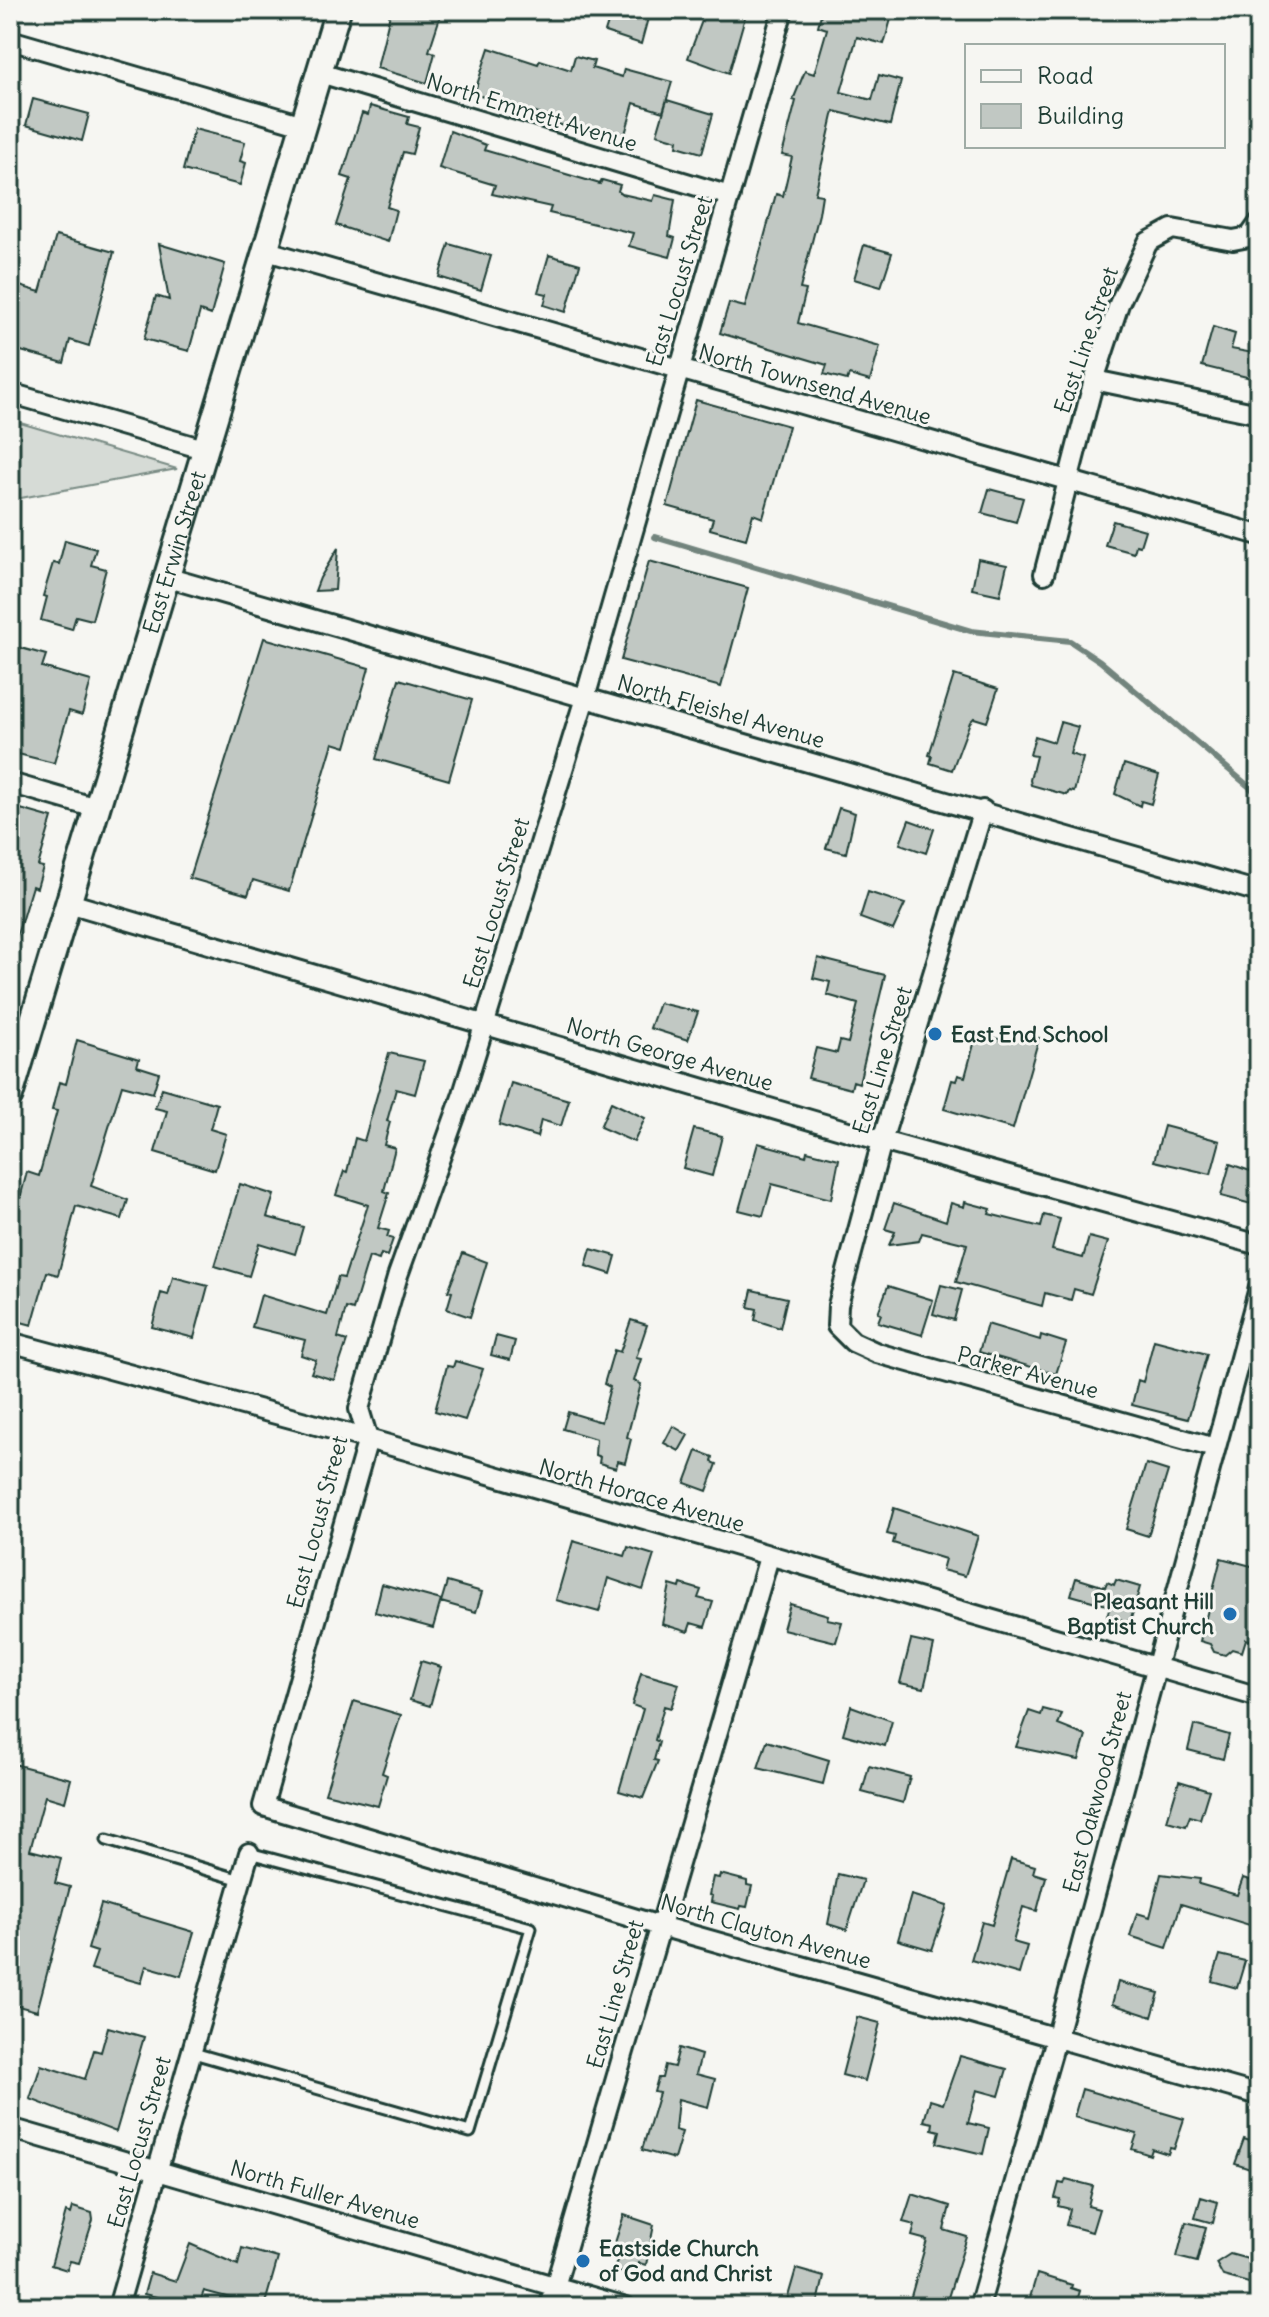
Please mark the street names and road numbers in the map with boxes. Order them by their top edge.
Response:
street label: North Emmett Avenue [423,67,641,157]
street label: East Locust Street [640,192,718,370]
street label: East Line Street [1048,263,1124,417]
street label: North Townsend Avenue [695,337,935,431]
street label: East Erwin Street [136,467,212,637]
street label: North Fleishel Avenue [614,668,828,754]
street label: East Locust Street [457,814,535,992]
street label: East Line Street [846,983,918,1137]
street label: North George Avenue [563,1011,777,1097]
street label: Parker Avenue [954,1340,1102,1404]
street label: East Locust Street [281,1433,353,1611]
street label: North Horace Avenue [536,1452,748,1538]
street label: East Oakwood Street [1057,1688,1137,1896]
street label: North Clayton Avenue [658,1888,874,1974]
street label: East Line Street [580,1916,650,2072]
street label: East Locust Street [101,2053,177,2231]
street label: North Fuller Avenue [227,2154,423,2234]

